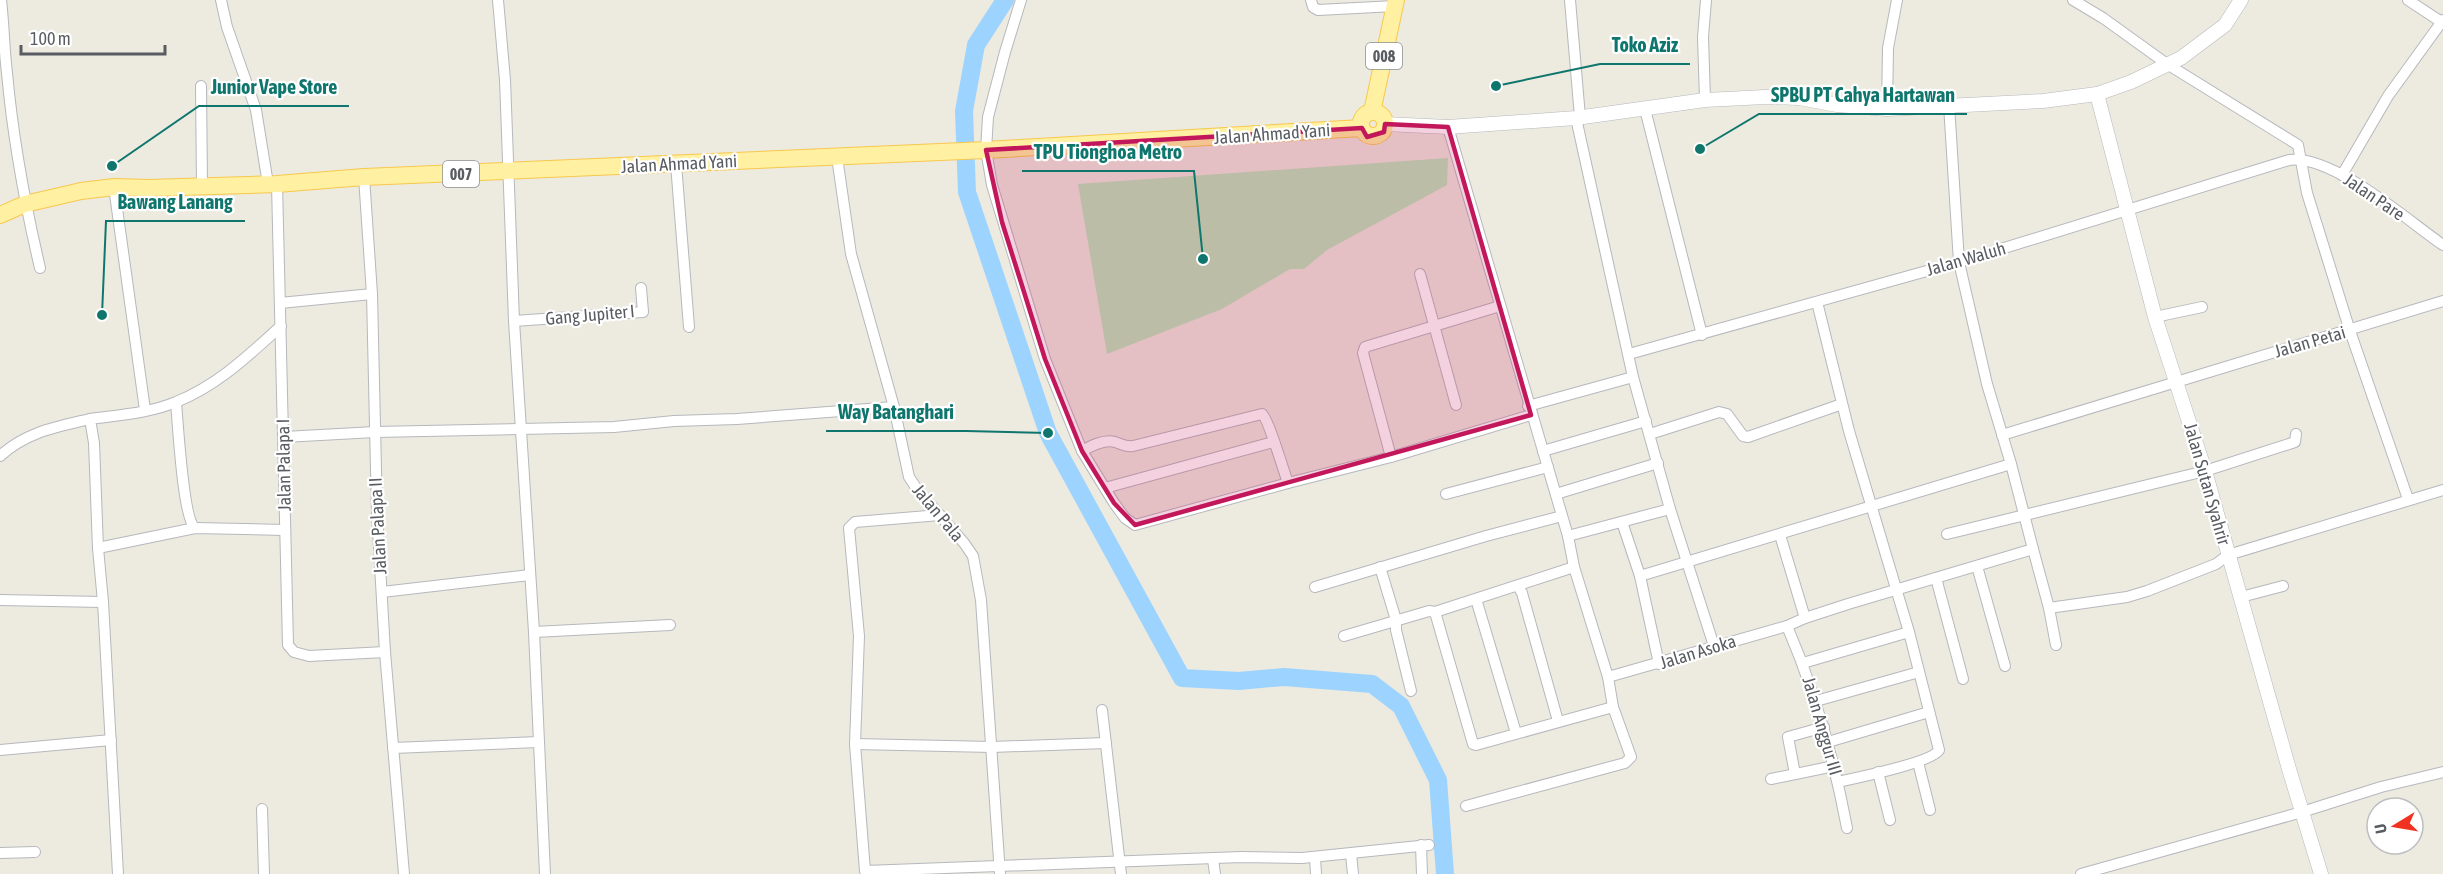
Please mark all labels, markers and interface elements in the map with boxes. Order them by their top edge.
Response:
scale bar [21,18,165,56]
callout: Toko Aziz [1600,26,1690,64]
text: 100 m [30,28,71,49]
text: Toko Aziz [1612,33,1679,56]
road number: 008 [1366,43,1402,69]
callout: Junior Vape Store [199,68,349,106]
text: Junior Vape Store [210,75,337,98]
callout: SPBU PT Cahya Hartawan [1759,76,1967,114]
text: SPBU PT Cahya Hartawan [1771,83,1955,106]
street label: Jalan Ahmad Yani [1213,119,1331,148]
callout: TPU Tionghoa Metro [1022,133,1194,171]
text: TPU Tionghoa Metro [1034,140,1182,163]
street label: Jalan Ahmad Yani [620,150,738,177]
road number: 007 [443,161,479,187]
street label: Jalan Pare [2340,169,2409,225]
callout: Bawang Lanang [106,183,245,221]
text: Bawang Lanang [117,190,233,213]
street label: Jalan Waluh [1924,237,2008,280]
street label: Gang Jupiter I [544,300,635,329]
street label: Jalan Petai [2272,321,2348,362]
callout: Way Batanghari [826,393,966,431]
text: Way Batanghari [837,400,954,423]
street label: Jalan Palapa I [272,419,295,511]
street label: Jalan Sutan Syahrir [2180,420,2235,548]
street label: Jalan Palapa II [364,477,391,575]
street label: Jalan Pala [908,480,968,546]
street label: Jalan Asoka [1657,630,1738,673]
street label: Jalan Anggur III [1798,674,1847,777]
north arrow [2365,796,2425,856]
text: U [2371,823,2390,835]

